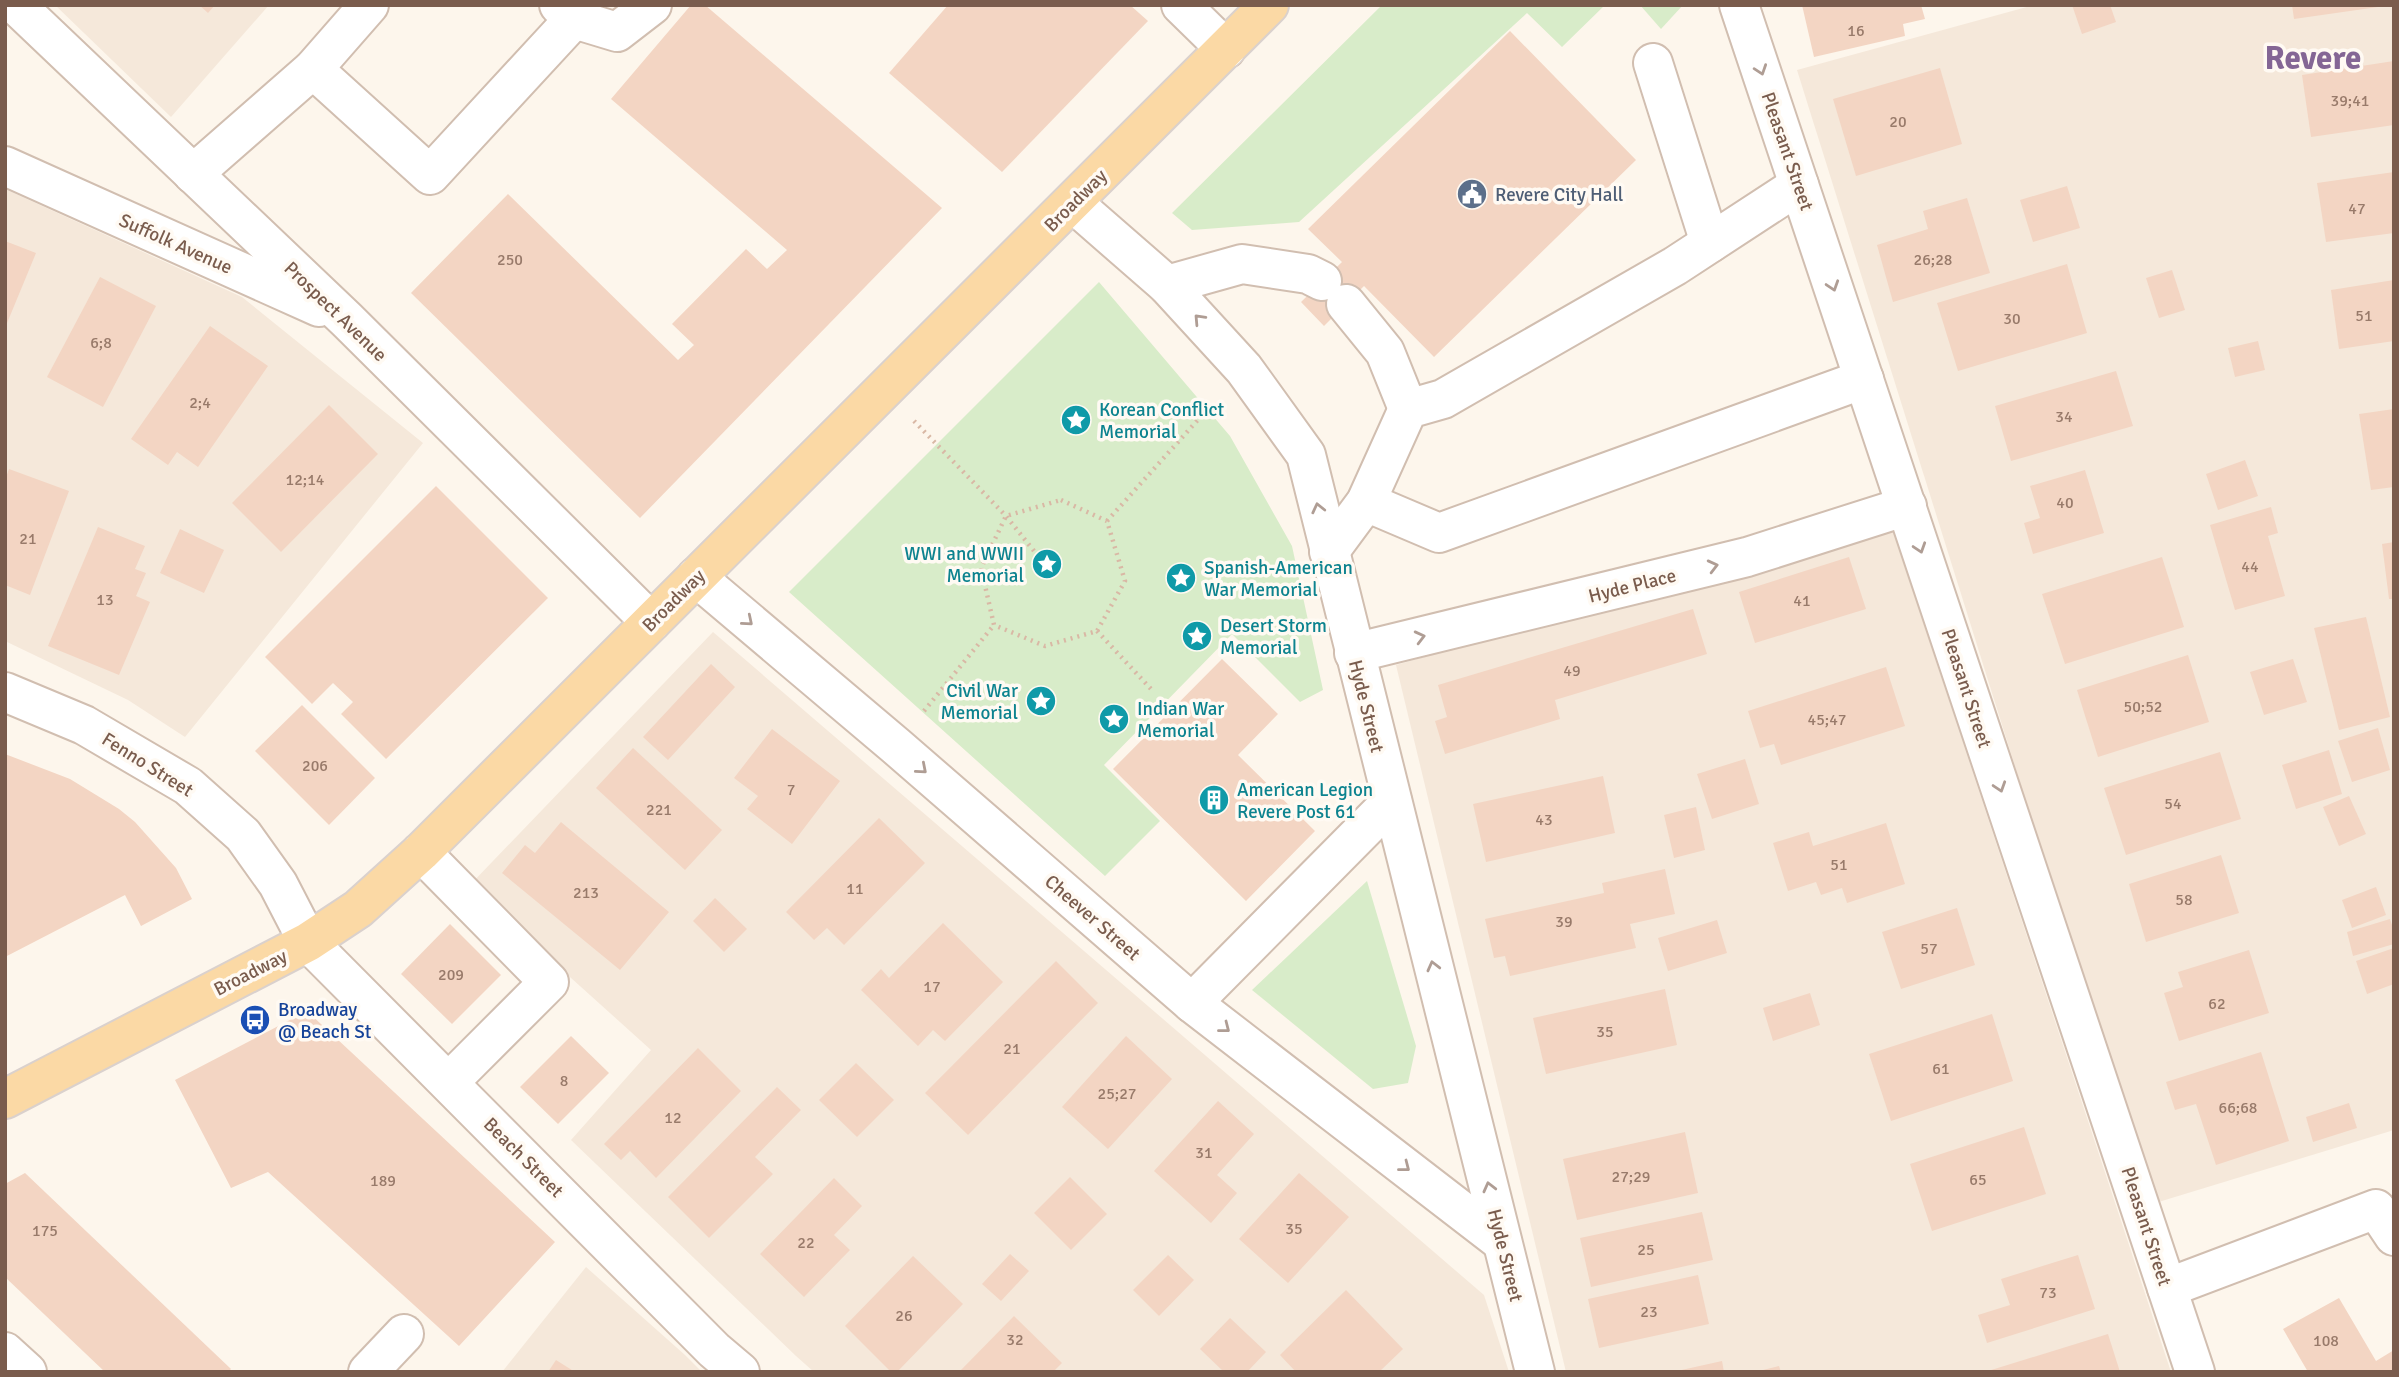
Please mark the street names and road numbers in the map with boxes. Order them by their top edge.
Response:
street label: Pleasant Street [1756,89,1819,214]
street label: Broadway [1039,164,1112,237]
street label: Suffolk Avenue [115,208,236,280]
street label: Prospect Avenue [279,257,392,367]
street label: Hyde Place [1586,563,1679,608]
street label: Broadway [637,564,710,637]
street label: Pleasant Street [1935,626,1997,751]
street label: Hyde Street [1343,657,1389,755]
street label: Fenno Street [97,727,198,803]
street label: Cheever Street [1039,870,1145,966]
street label: Broadway [210,944,291,1002]
street label: Beach Street [478,1113,569,1203]
street label: Pleasant Street [2115,1164,2177,1289]
street label: Hyde Street [1482,1206,1528,1304]

